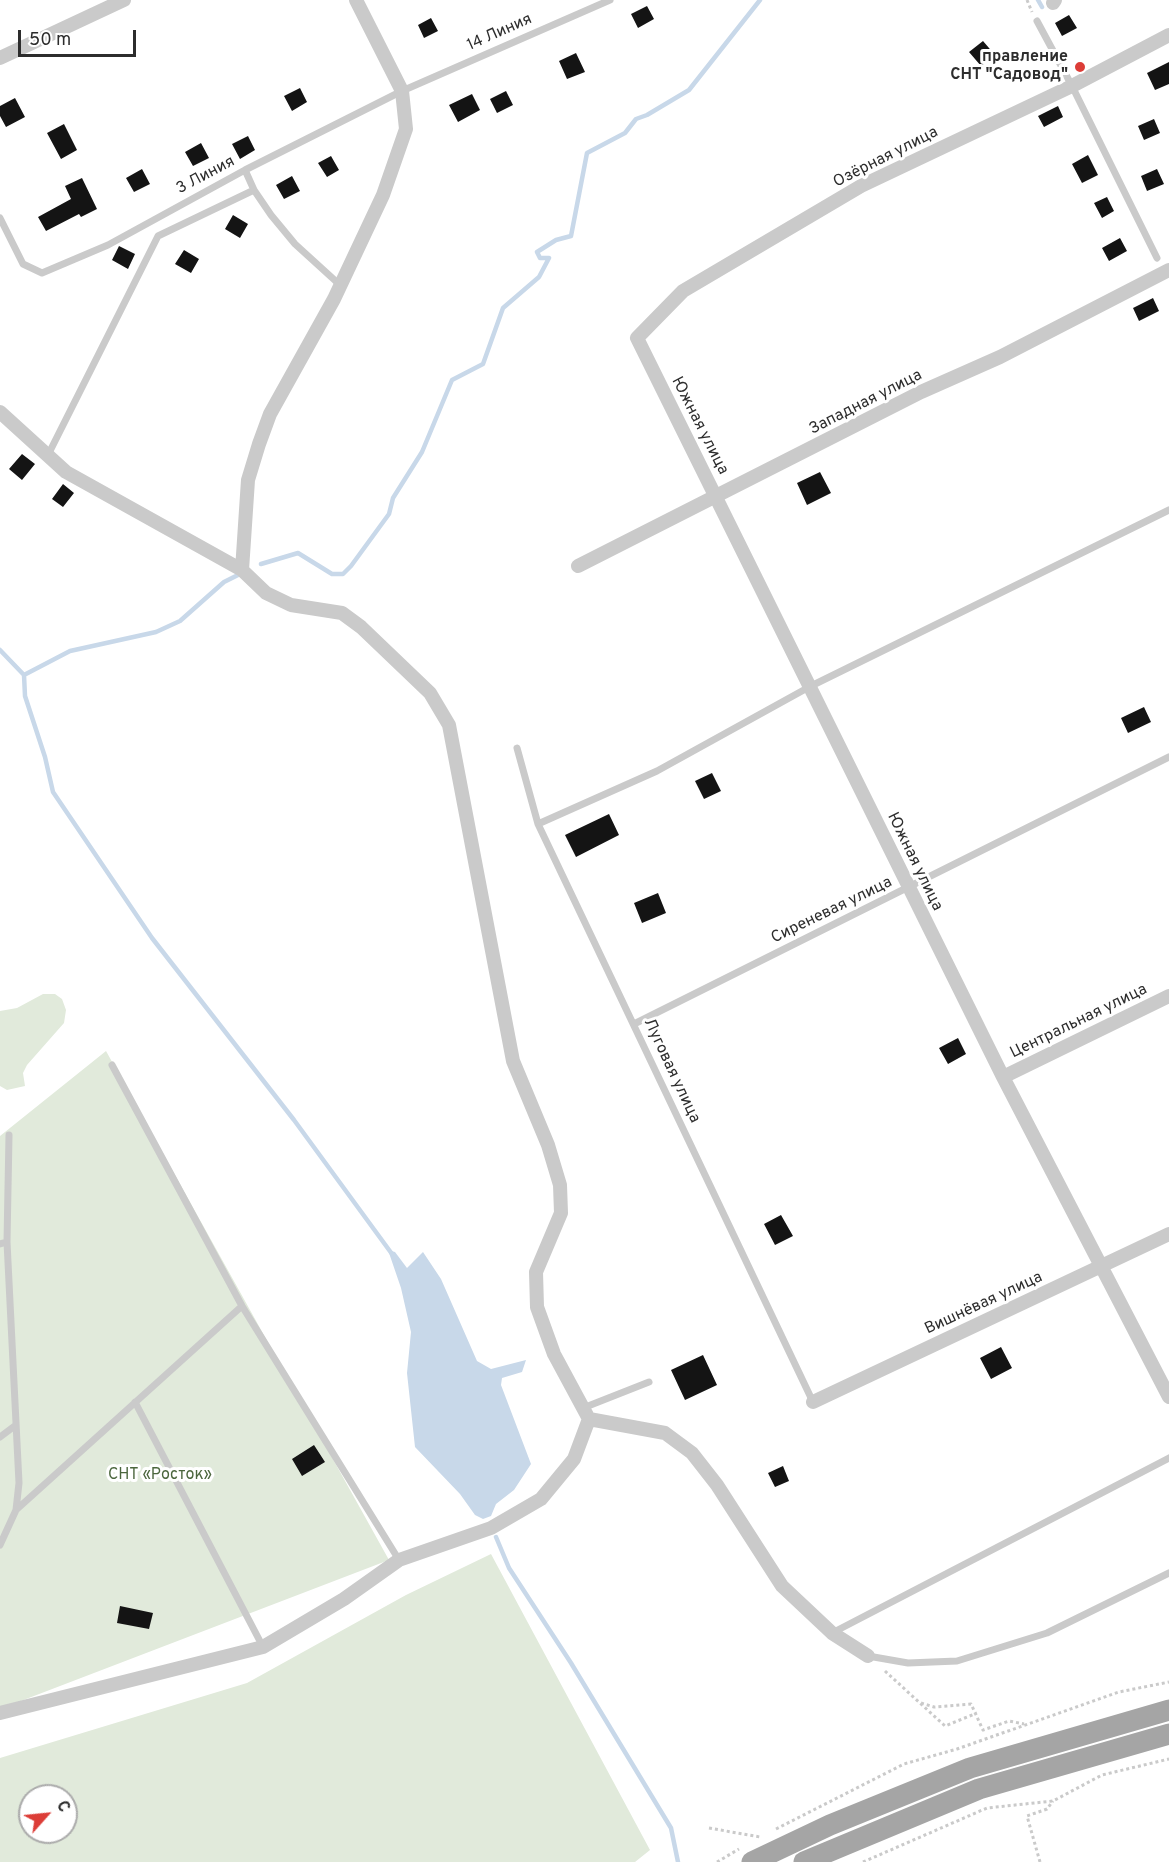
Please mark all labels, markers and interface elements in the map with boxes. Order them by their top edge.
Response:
street label: 14 Линия [465,10,535,56]
scale bar [21,18,140,56]
text: 50 m [29,29,71,52]
place label: правление СНТ "Садовод" [950,48,1068,86]
marker: правление СНТ "Садовод" [1073,60,1087,74]
street label: Озёрная улица [830,123,942,193]
street label: 3 Линия [174,153,238,199]
street label: Западная улица [806,366,926,440]
street label: Южная улица [666,374,732,478]
street label: Южная улица [882,810,946,914]
street label: Сиреневая улица [768,873,896,949]
street label: Центральная улица [1007,980,1151,1064]
street label: Луговая улица [638,1016,704,1126]
street label: Вишнёвая улица [922,1268,1046,1340]
park label: СНТ «Росток» [108,1466,212,1486]
north arrow [18,1784,78,1844]
text: С [51,1798,73,1816]

